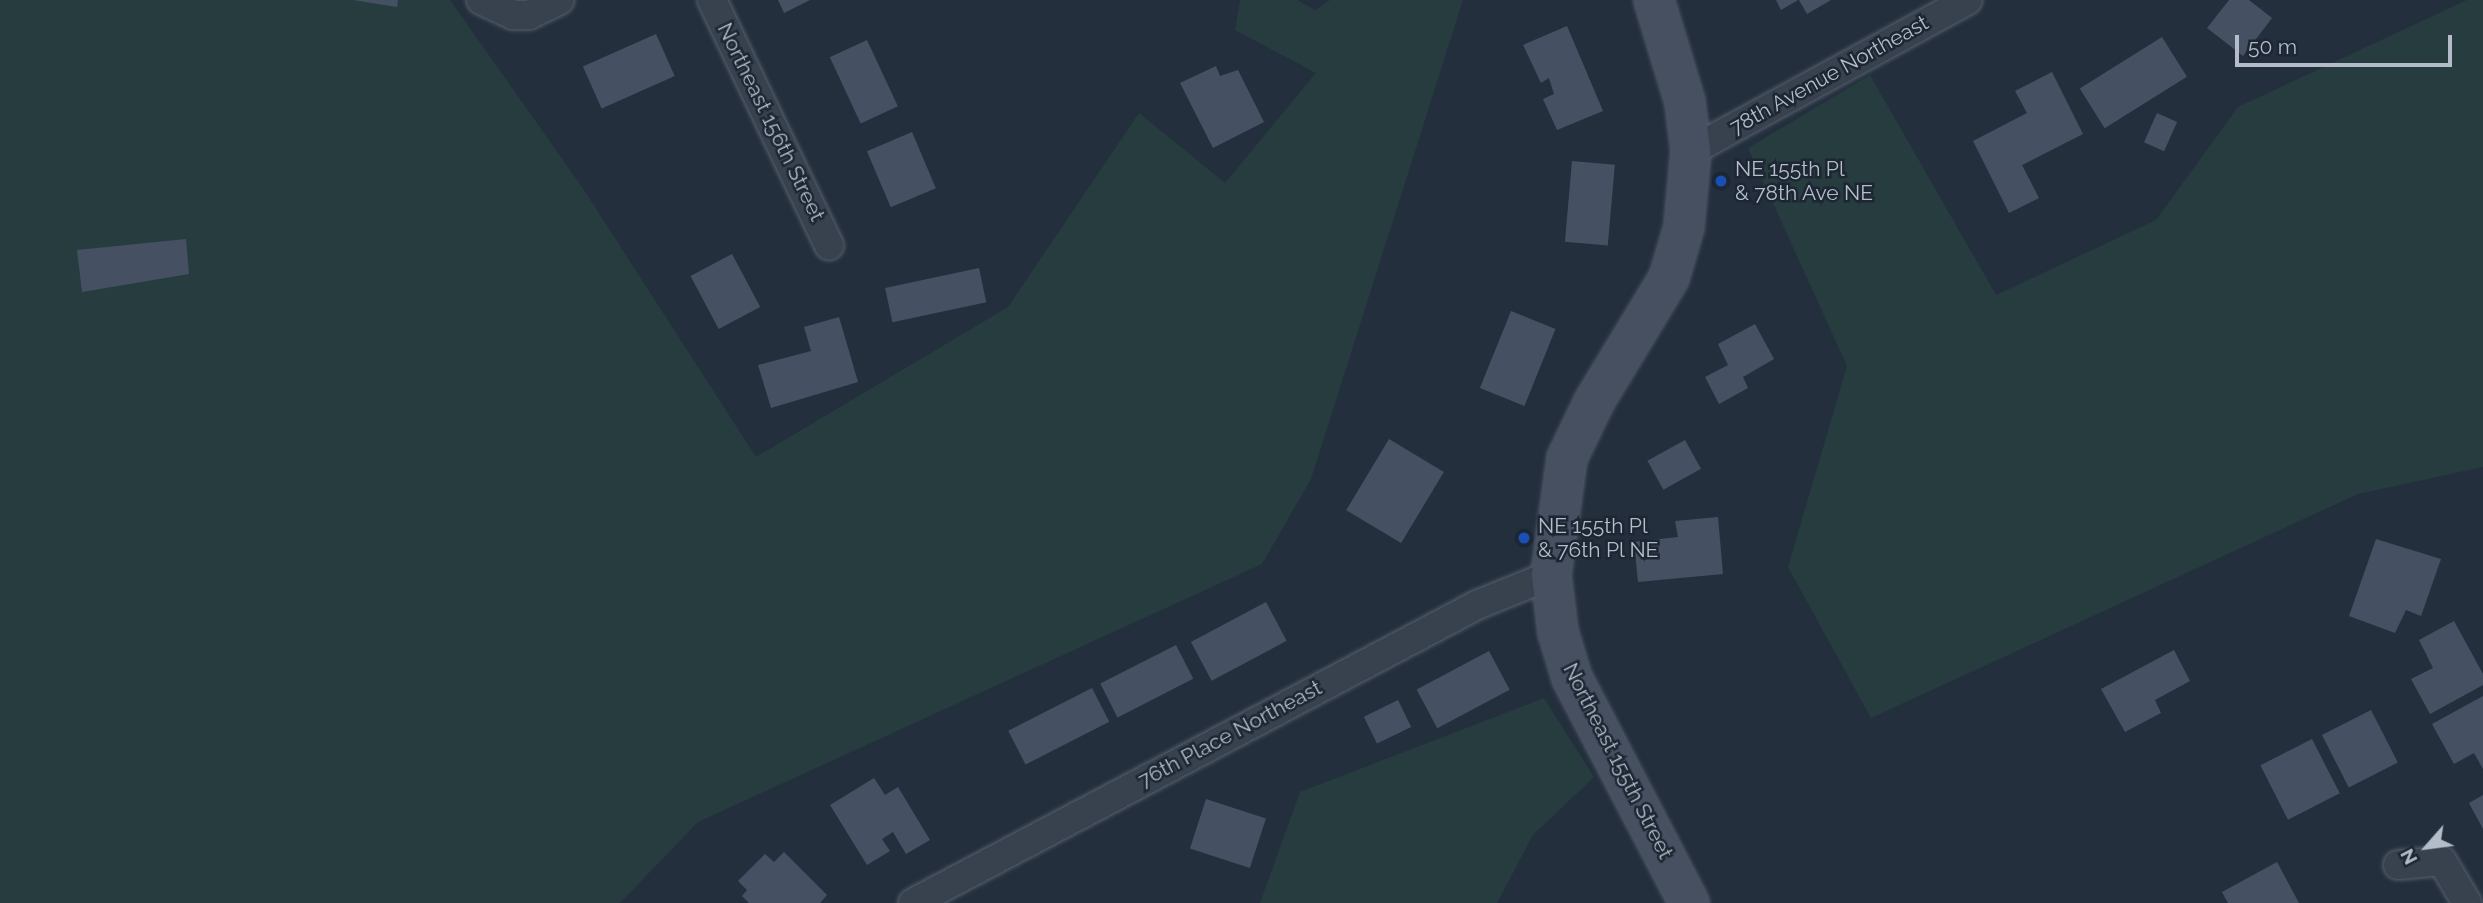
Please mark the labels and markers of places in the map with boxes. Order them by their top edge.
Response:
place label: NE 155th Pl & 78th Ave NE [1735,156,1874,206]
marker: NE 155th Pl & 78th Ave NE [1713,173,1729,189]
place label: NE 155th Pl & 76th Pl NE [1538,513,1659,563]
marker: NE 155th Pl & 76th Pl NE [1516,530,1532,546]

